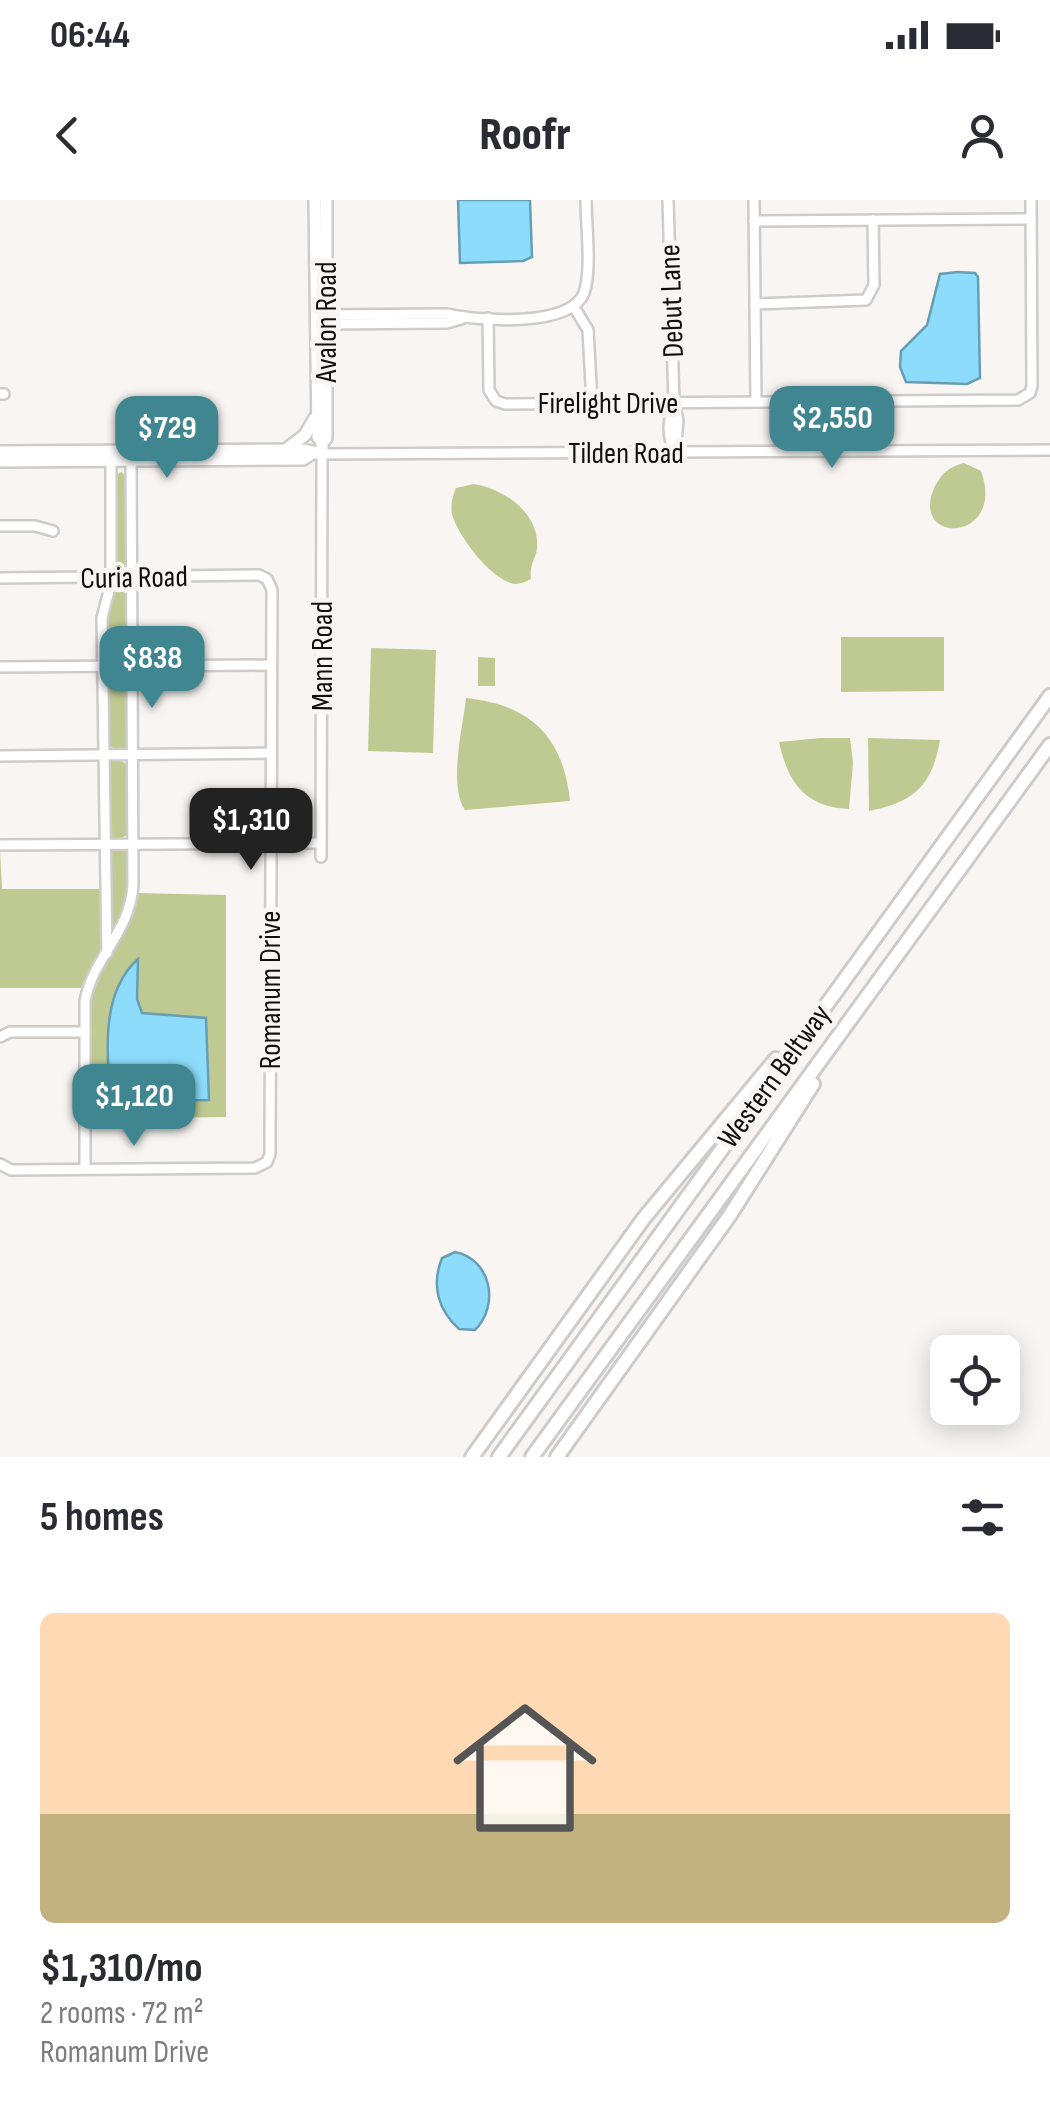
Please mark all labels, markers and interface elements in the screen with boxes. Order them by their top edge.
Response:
text: 06:44 [50,13,130,58]
icon: back [40,108,95,163]
text: Roofr [479,108,571,163]
icon: person [955,108,1010,163]
street label: Debut Lane [652,244,692,358]
street label: Avalon Road [309,262,345,383]
street label: Firelight Drive [538,386,678,422]
pin: $2,550 [751,386,913,471]
pin: $729 [108,396,226,481]
text: $2,550 [791,399,873,438]
text: $729 [137,409,197,448]
street label: Tilden Road [568,436,684,472]
street label: Curia Road [80,559,188,597]
street label: Mann Road [305,601,341,711]
pin: $838 [93,626,211,711]
text: $838 [122,639,182,678]
pin: $1,310 [170,788,332,873]
text: $1,310 [211,801,291,840]
street label: Romanum Drive [253,911,289,1069]
street label: Western Beltway [711,997,839,1155]
pin: $1,120 [53,1064,215,1149]
text: $1,120 [94,1077,174,1116]
map controls [930,1335,1020,1425]
button: locate [930,1335,1020,1425]
icon: filters [955,1490,1010,1545]
text: 5 homes [40,1492,164,1543]
icon: home [435,1678,615,1858]
text: $1,310/mo [40,1943,203,1994]
text: 2 rooms · 72 m² [40,1994,204,2033]
text: Romanum Drive [40,2033,209,2072]

